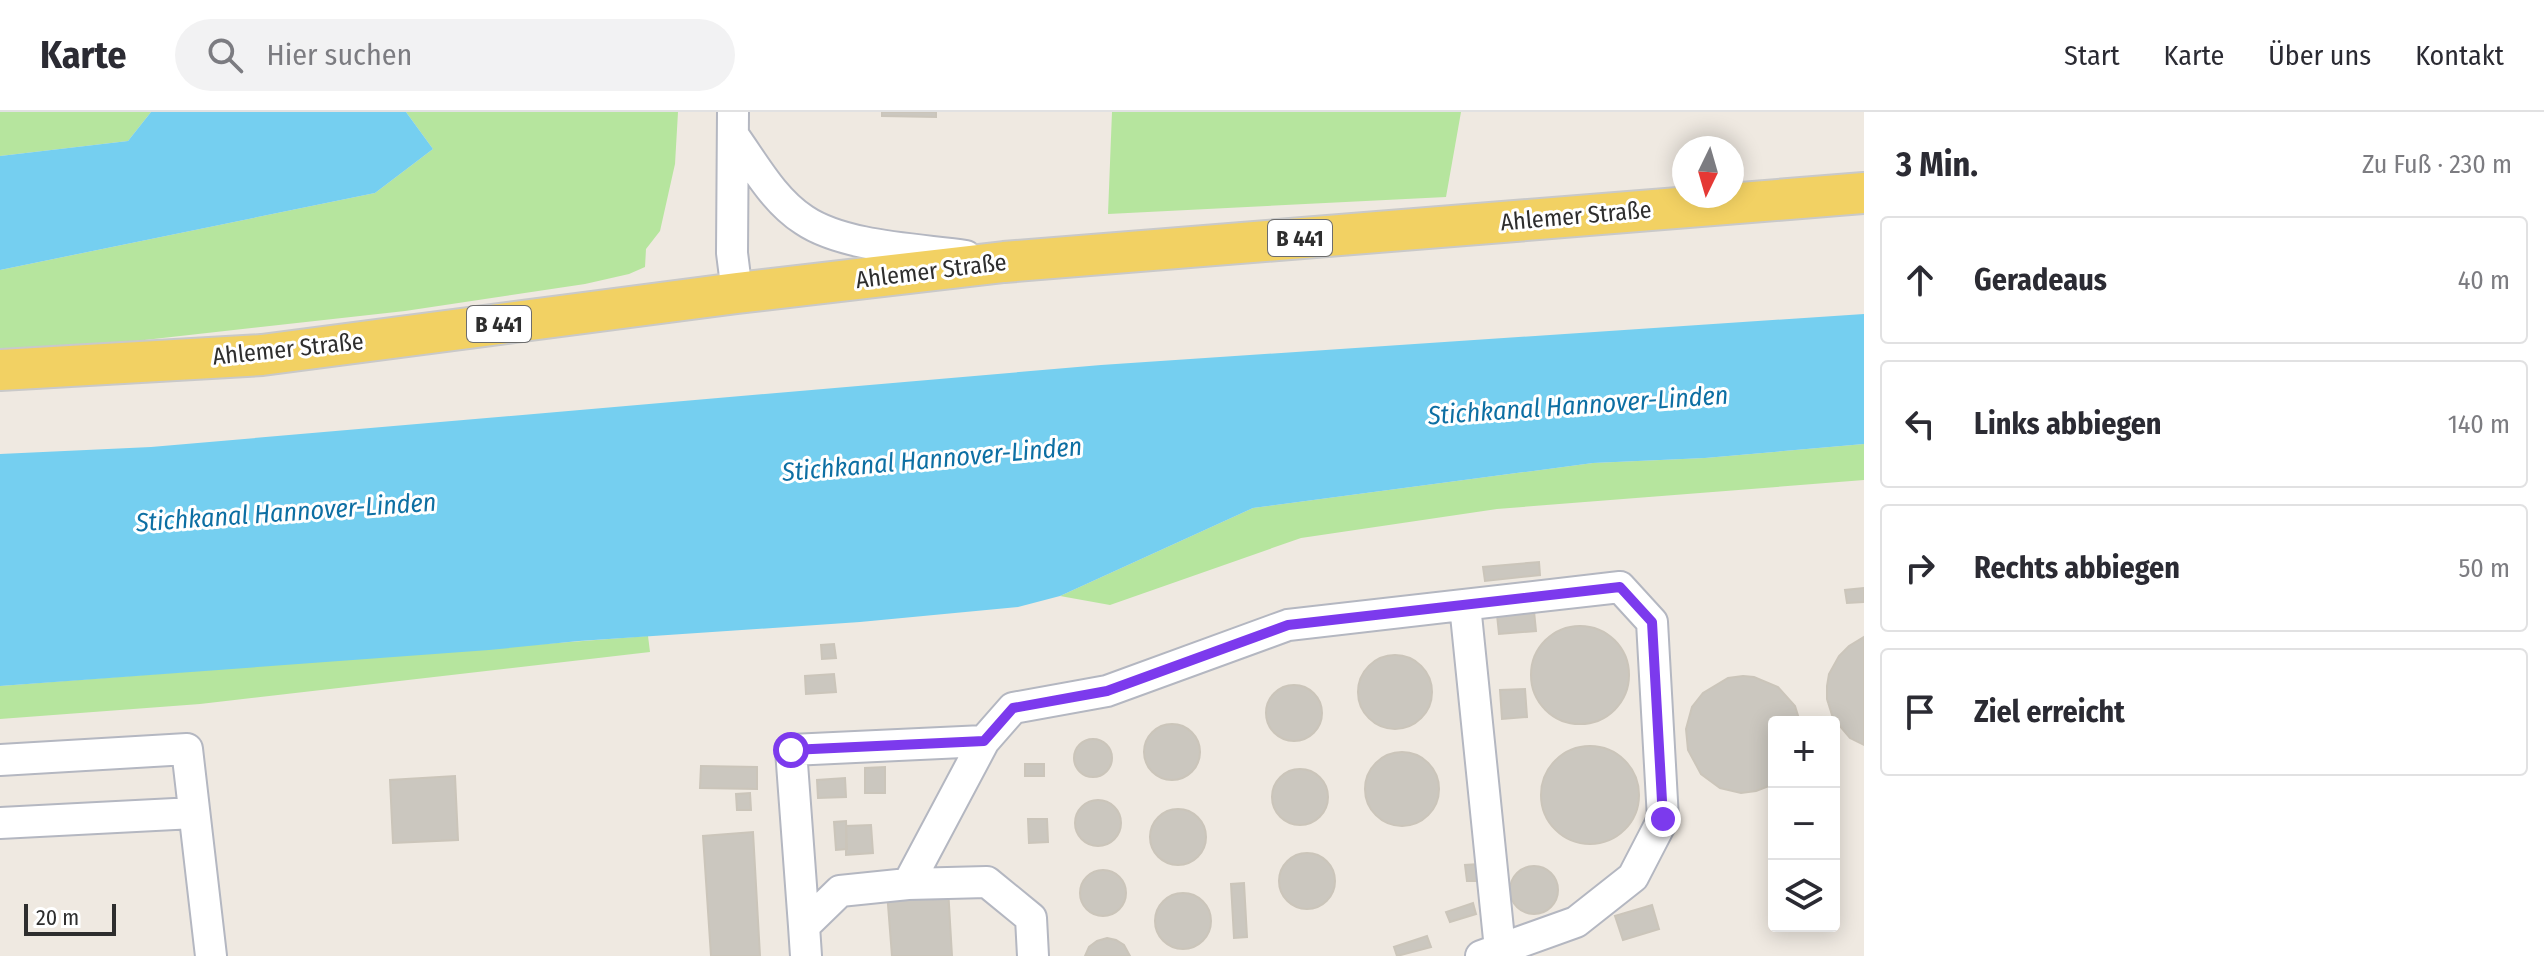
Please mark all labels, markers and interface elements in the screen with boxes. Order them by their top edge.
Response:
search box [175,19,735,91]
text: Karte [40,32,127,78]
icon: search [203,33,247,77]
text: Hier suchen [267,37,412,73]
text: Start [2064,39,2120,72]
text: Karte [2164,39,2224,72]
text: Über uns [2268,39,2371,72]
text: Kontakt [2415,39,2504,72]
north arrow [1672,136,1744,208]
text: 3 Min. [1896,144,1978,185]
text: Zu Fuß · 230 m [2362,149,2512,180]
street label: Ahlemer Straße [1499,195,1653,237]
road number: B 441 [1268,220,1332,256]
street label: Ahlemer Straße [854,248,1008,294]
icon: ahead [1898,258,1942,302]
text: Geradeaus [1974,262,2107,298]
text: 40 m [2458,265,2510,296]
road number: B 441 [467,306,531,342]
street label: Ahlemer Straße [211,327,365,371]
water label: Stichkanal Hannover-Linden [1426,380,1729,432]
icon: left [1898,402,1942,446]
text: Links abbiegen [1974,406,2162,442]
text: 140 m [2448,409,2510,440]
water label: Stichkanal Hannover-Linden [780,431,1083,488]
water label: Stichkanal Hannover-Linden [134,487,437,539]
icon: right [1898,546,1942,590]
text: Rechts abbiegen [1974,550,2180,586]
text: 50 m [2458,553,2510,584]
icon: arrive [1898,690,1942,734]
text: Ziel erreicht [1974,694,2125,730]
map controls [1768,716,1840,932]
button: + [1768,716,1840,788]
route start [773,732,809,768]
button: − [1768,788,1840,860]
route end [1645,801,1681,837]
button: layers [1768,860,1840,932]
scale bar [24,900,116,936]
text: 20 m [36,904,79,931]

